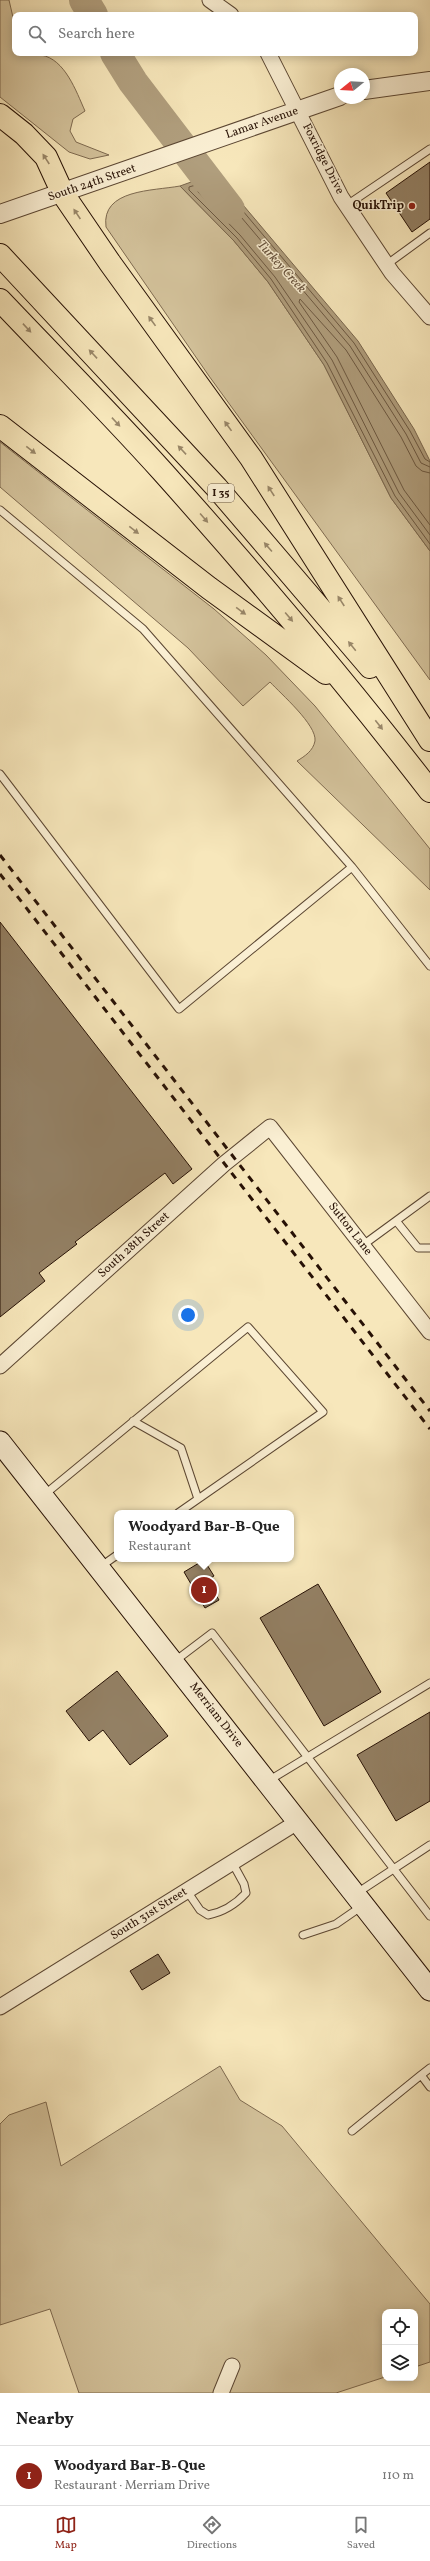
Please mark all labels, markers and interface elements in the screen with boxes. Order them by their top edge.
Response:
search box [12,12,418,56]
icon: search [26,23,48,45]
text: Search here [58,24,135,45]
north arrow [334,68,370,104]
street label: Lamar Avenue [223,103,301,143]
street label: Foxridge Drive [298,121,348,197]
one-way arrow [42,154,50,164]
street label: South 24th Street [46,160,138,206]
place label: QuikTrip [352,198,404,214]
marker: QuikTrip [407,201,417,211]
one-way arrow [73,209,81,220]
water label: Turkey Creek [252,237,310,297]
one-way arrow [148,316,156,326]
one-way arrow [22,323,32,333]
one-way arrow [89,349,98,359]
one-way arrow [111,418,120,427]
one-way arrow [224,421,232,432]
one-way arrow [177,445,186,455]
one-way arrow [25,446,36,454]
road number: I 35 [208,484,234,502]
one-way arrow [268,485,275,497]
one-way arrow [199,513,208,524]
one-way arrow [128,525,139,534]
one-way arrow [264,542,273,551]
one-way arrow [338,595,345,607]
one-way arrow [235,607,246,615]
one-way arrow [284,612,293,622]
one-way arrow [348,640,357,651]
one-way arrow [374,719,383,730]
street label: Sutton Lane [324,1199,376,1259]
street label: South 28th Street [95,1209,173,1281]
your location [178,1305,198,1325]
popup [114,1510,294,1562]
text: Woodyard Bar-B-Que [128,1517,280,1538]
text: Restaurant [128,1538,191,1556]
pin: 1 [191,1575,217,1605]
street label: Merriam Drive [186,1679,247,1751]
street label: South 31st Street [108,1884,190,1944]
map controls [382,2309,418,2381]
button: locate [382,2309,418,2345]
button: layers [382,2345,418,2381]
text: Nearby [16,2408,74,2431]
text: Woodyard Bar-B-Que [54,2456,206,2477]
text: 1 [26,2467,32,2485]
text: 110 m [382,2467,414,2485]
text: Restaurant · Merriam Drive [54,2477,210,2495]
tab: Map [55,2514,77,2553]
tab: Directions [187,2514,237,2553]
tab: Saved [347,2514,375,2553]

